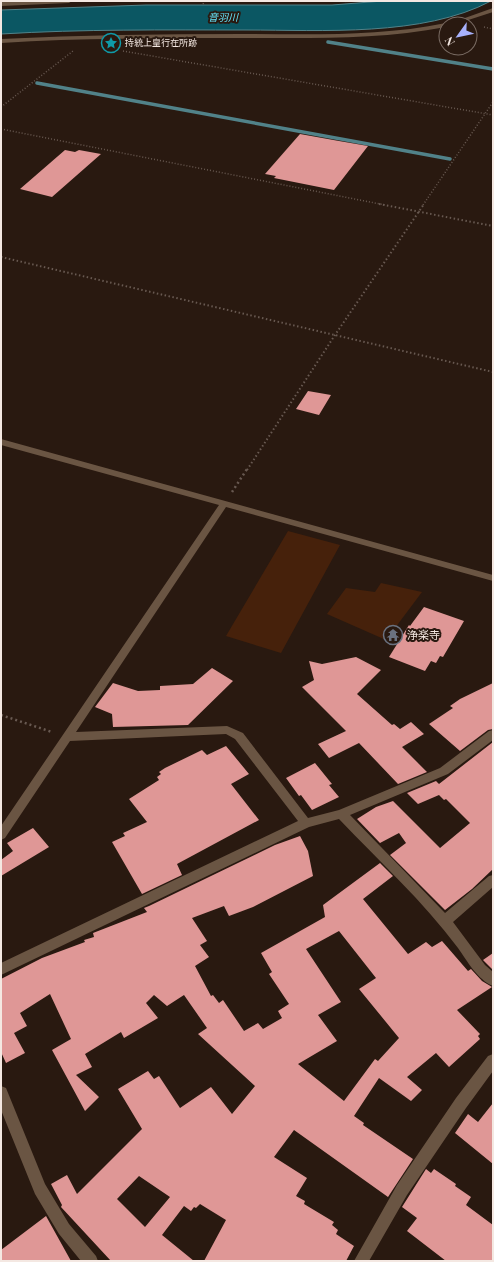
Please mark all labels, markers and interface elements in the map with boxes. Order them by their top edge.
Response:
water label: 音羽川 [208,10,239,24]
north arrow [438,16,478,56]
place icon: 持統上皇行在所跡 [100,32,122,54]
text: N [441,34,458,49]
place label: 持統上皇行在所跡 [125,36,197,48]
temple icon: 浄楽寺 [382,624,404,646]
place label: 浄楽寺 [407,627,440,642]

